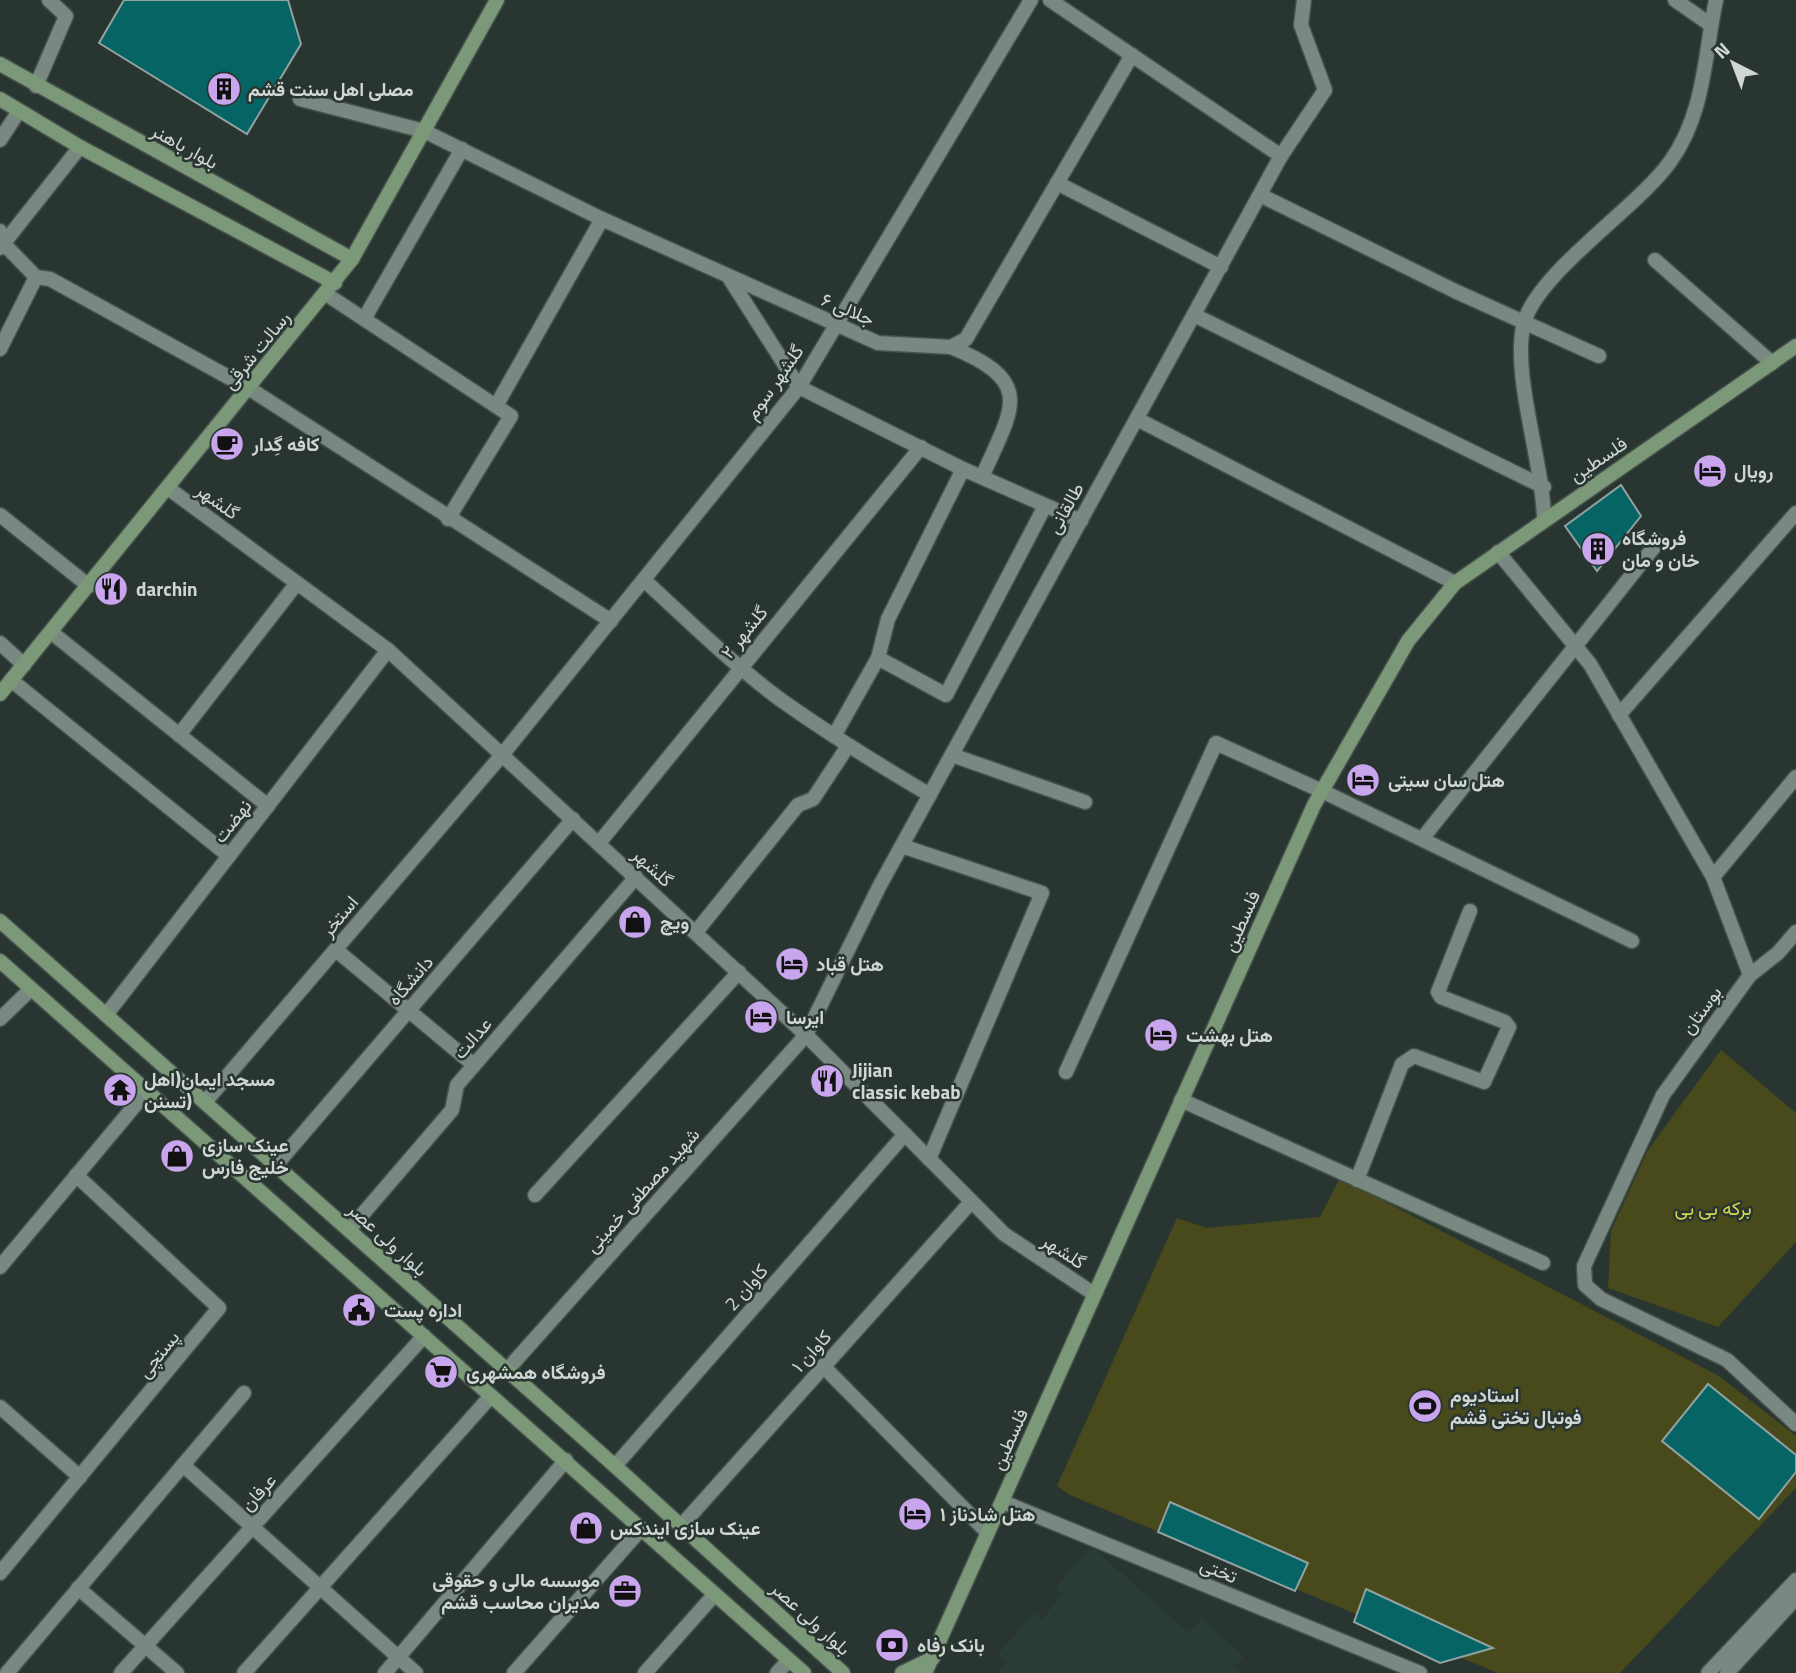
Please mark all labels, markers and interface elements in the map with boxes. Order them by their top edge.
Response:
north arrow [1698,28,1768,98]
text: N [1707,35,1736,65]
building icon: مصلی اهل سنت قشم [205,70,243,108]
place label: مصلی اهل سنت قشم [248,74,414,103]
street label: بلوار باهنر [146,115,224,176]
street label: جلالی ۶ [817,284,879,333]
street label: رسالت شرقی [215,304,297,395]
street label: گلشهر سوم [737,338,810,425]
cafe icon: کافه گِدار [208,425,246,463]
street label: فلسطین [1563,428,1633,489]
place label: کافه گِدار [251,429,320,458]
hotel icon: رویال [1691,452,1729,490]
place label: رویال [1734,456,1773,485]
street label: گلشهر [190,474,246,526]
street label: طالقانی [1039,477,1091,539]
place label: فروشگاه خان و مان [1622,523,1699,574]
building icon: فروشگاه خان و مان [1579,530,1617,568]
restaurant icon: darchin [92,570,130,608]
place label: darchin [136,574,198,603]
street label: گلشهر ۲ [713,599,774,665]
hotel icon: هتل سان سیتی [1344,761,1382,799]
place label: هتل سان سیتی [1388,765,1505,794]
street label: نهضت [205,793,258,849]
street label: گلشهر [625,839,681,893]
street label: فلسطین [1214,885,1267,956]
street label: استخر [312,889,365,944]
shop icon: ویچ [616,903,654,941]
place label: ویچ [660,907,689,936]
hotel icon: هتل قباد [773,945,811,983]
street label: دانشگاه [379,948,440,1011]
place label: هتل قباد [816,949,884,978]
street label: بوستان [1673,979,1728,1040]
hotel icon: ایرسا [742,998,780,1036]
place label: ایرسا [786,1002,824,1031]
street label: عدالت [445,1010,498,1065]
hotel icon: هتل بهشت [1142,1016,1180,1054]
place label: هتل بهشت [1186,1020,1273,1049]
place label: Jijian classic kebab [852,1055,961,1106]
restaurant icon: Jijian classic kebab [808,1062,846,1100]
place label: مسجد ایمان(اهل تسنن) [144,1064,275,1115]
temple icon: مسجد ایمان(اهل تسنن) [101,1071,139,1109]
street label: شهید مصطفی خمینی [577,1120,706,1259]
place label: عینک سازی خلیج فارس [202,1130,289,1181]
shop icon: عینک سازی خلیج فارس [158,1137,196,1175]
park label: برکه بی بی [1674,1193,1752,1222]
street label: بلوار ولی عصر [341,1194,435,1283]
street label: گلشهر [1036,1225,1092,1276]
street label: کاوان 2 [717,1257,774,1317]
public building icon: اداره پست [340,1291,378,1329]
place label: اداره پست [384,1295,462,1324]
street label: کاوان ۱ [784,1323,838,1378]
street label: پستچی [129,1324,186,1384]
supermarket icon: فروشگاه همشهری [422,1353,460,1391]
place label: فروشگاه همشهری [466,1357,606,1386]
place label: استادیوم فوتبال تختی قشم [1450,1380,1582,1431]
sports icon: استادیوم فوتبال تختی قشم [1406,1387,1444,1425]
street label: فلسطین [982,1403,1035,1474]
street label: عرفان [233,1466,283,1517]
hotel icon: هتل شادناز ۱ [896,1495,934,1533]
place label: هتل شادناز ۱ [940,1499,1035,1528]
shop icon: عینک سازی ایندکس [567,1509,605,1547]
place label: عینک سازی ایندکس [610,1513,761,1542]
street label: تختی [1196,1549,1242,1590]
place label: موسسه مالی و حقوقی مدیران محاسب قشم [432,1565,600,1616]
office icon: موسسه مالی و حقوقی مدیران محاسب قشم [606,1572,644,1610]
street label: بلوار ولی عصر [764,1573,858,1662]
bank icon: بانک رفاه [873,1626,911,1664]
place label: بانک رفاه [917,1630,985,1659]

